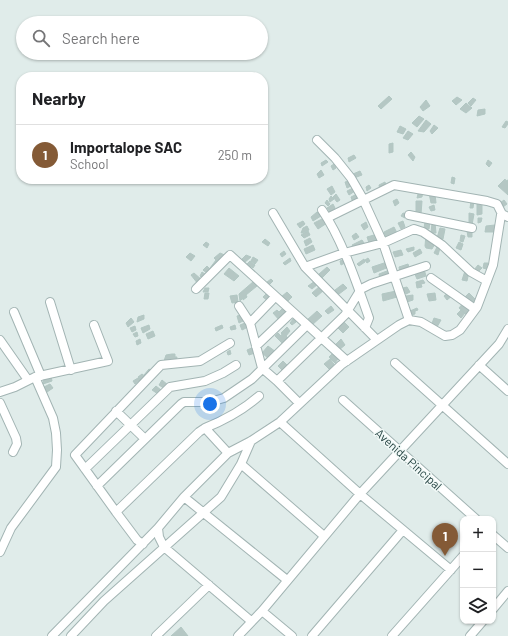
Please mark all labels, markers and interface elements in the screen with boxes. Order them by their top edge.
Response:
search box [16,16,268,60]
icon: search [30,27,52,49]
text: Search here [62,29,140,47]
text: Nearby [32,88,86,108]
text: Importalope SAC [70,138,182,156]
text: 1 [43,147,47,163]
text: 250 m [218,147,252,163]
text: School [70,156,108,172]
your location [200,394,220,414]
street label: Avenida Pincipal [373,425,445,493]
map controls [460,516,496,624]
button: + [460,516,496,552]
pin: 1 [432,523,458,556]
button: − [460,552,496,588]
button: layers [460,588,496,624]

